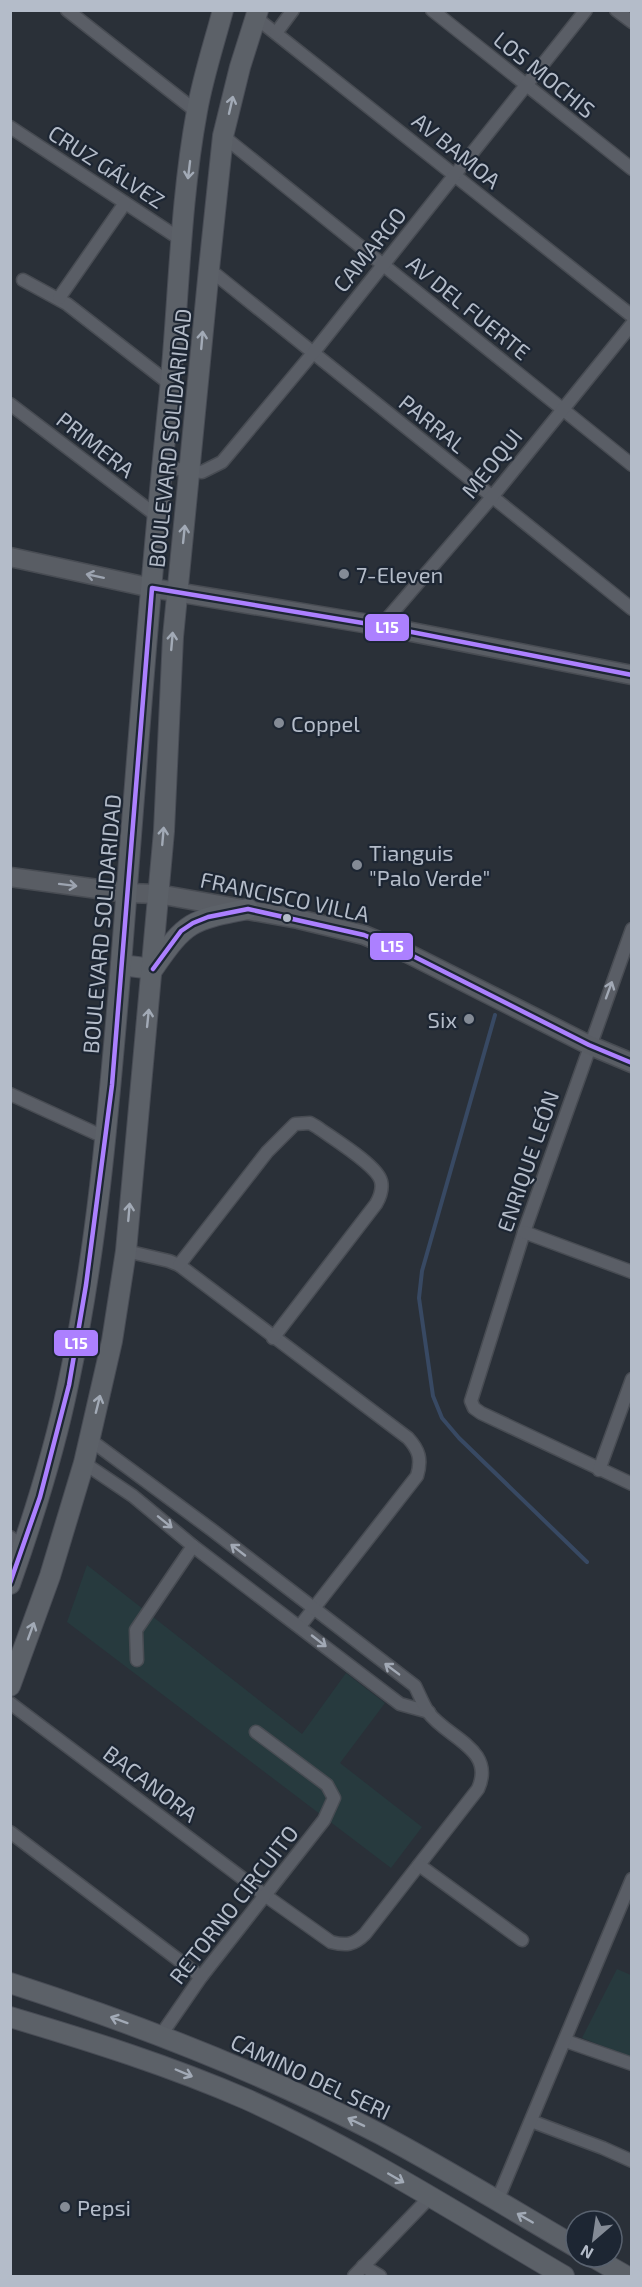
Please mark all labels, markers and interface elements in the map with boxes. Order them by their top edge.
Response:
street label: LOS MOCHIS [489,25,601,123]
one-way arrow [225,96,237,115]
street label: AV BAMOA [408,107,506,194]
street label: CRUZ GÁLVEZ [44,119,170,213]
one-way arrow [184,160,195,179]
street label: CAMARGO [327,201,411,297]
street label: AV DEL FUERTE [402,249,536,365]
street label: BOULEVARD SOLIDARIDAD [142,307,196,569]
one-way arrow [197,331,208,351]
street label: PARRAL [394,388,472,458]
street label: PRIMERA [52,406,140,483]
street label: MEOQUI [455,423,527,503]
one-way arrow [179,525,190,545]
place label: 7-Eleven [356,561,443,587]
marker: 7-Eleven [337,567,351,581]
one-way arrow [85,569,104,581]
line badge: L15 [364,613,410,642]
text: L15 [375,617,399,636]
one-way arrow [167,632,178,652]
place label: Coppel [291,710,360,736]
marker: Coppel [272,716,286,730]
street label: BOULEVARD SOLIDARIDAD [77,793,125,1055]
one-way arrow [158,826,169,846]
place label: Tianguis "Palo Verde" [369,839,490,890]
marker: Tianguis "Palo Verde" [350,858,364,872]
street label: FRANCISCO VILLA [198,865,372,927]
one-way arrow [58,880,78,891]
unlabelled marker [281,912,293,924]
line badge: L15 [369,932,414,961]
text: L15 [380,936,404,955]
one-way arrow [605,981,616,1000]
place label: Six [428,1006,457,1032]
one-way arrow [143,1008,154,1028]
marker: Six [462,1012,476,1026]
street label: ENRIQUE LEÓN [491,1087,564,1235]
one-way arrow [124,1202,135,1222]
line badge: L15 [53,1329,99,1357]
text: L15 [64,1333,88,1352]
one-way arrow [93,1395,105,1414]
one-way arrow [157,1516,173,1529]
one-way arrow [230,1543,246,1556]
one-way arrow [27,1622,38,1641]
one-way arrow [311,1635,327,1647]
one-way arrow [385,1662,401,1675]
street label: BACANORA [99,1739,203,1827]
street label: RETORNO CIRCUITO [163,1820,303,1988]
one-way arrow [110,2013,129,2024]
street label: CAMINO DEL SERI [227,2028,395,2124]
one-way arrow [174,2068,192,2079]
one-way arrow [347,2116,365,2128]
one-way arrow [387,2172,404,2184]
place label: Pepsi [77,2194,131,2220]
marker: Pepsi [58,2200,72,2214]
north arrow [564,2209,624,2269]
one-way arrow [517,2212,535,2223]
text: N [577,2241,596,2264]

